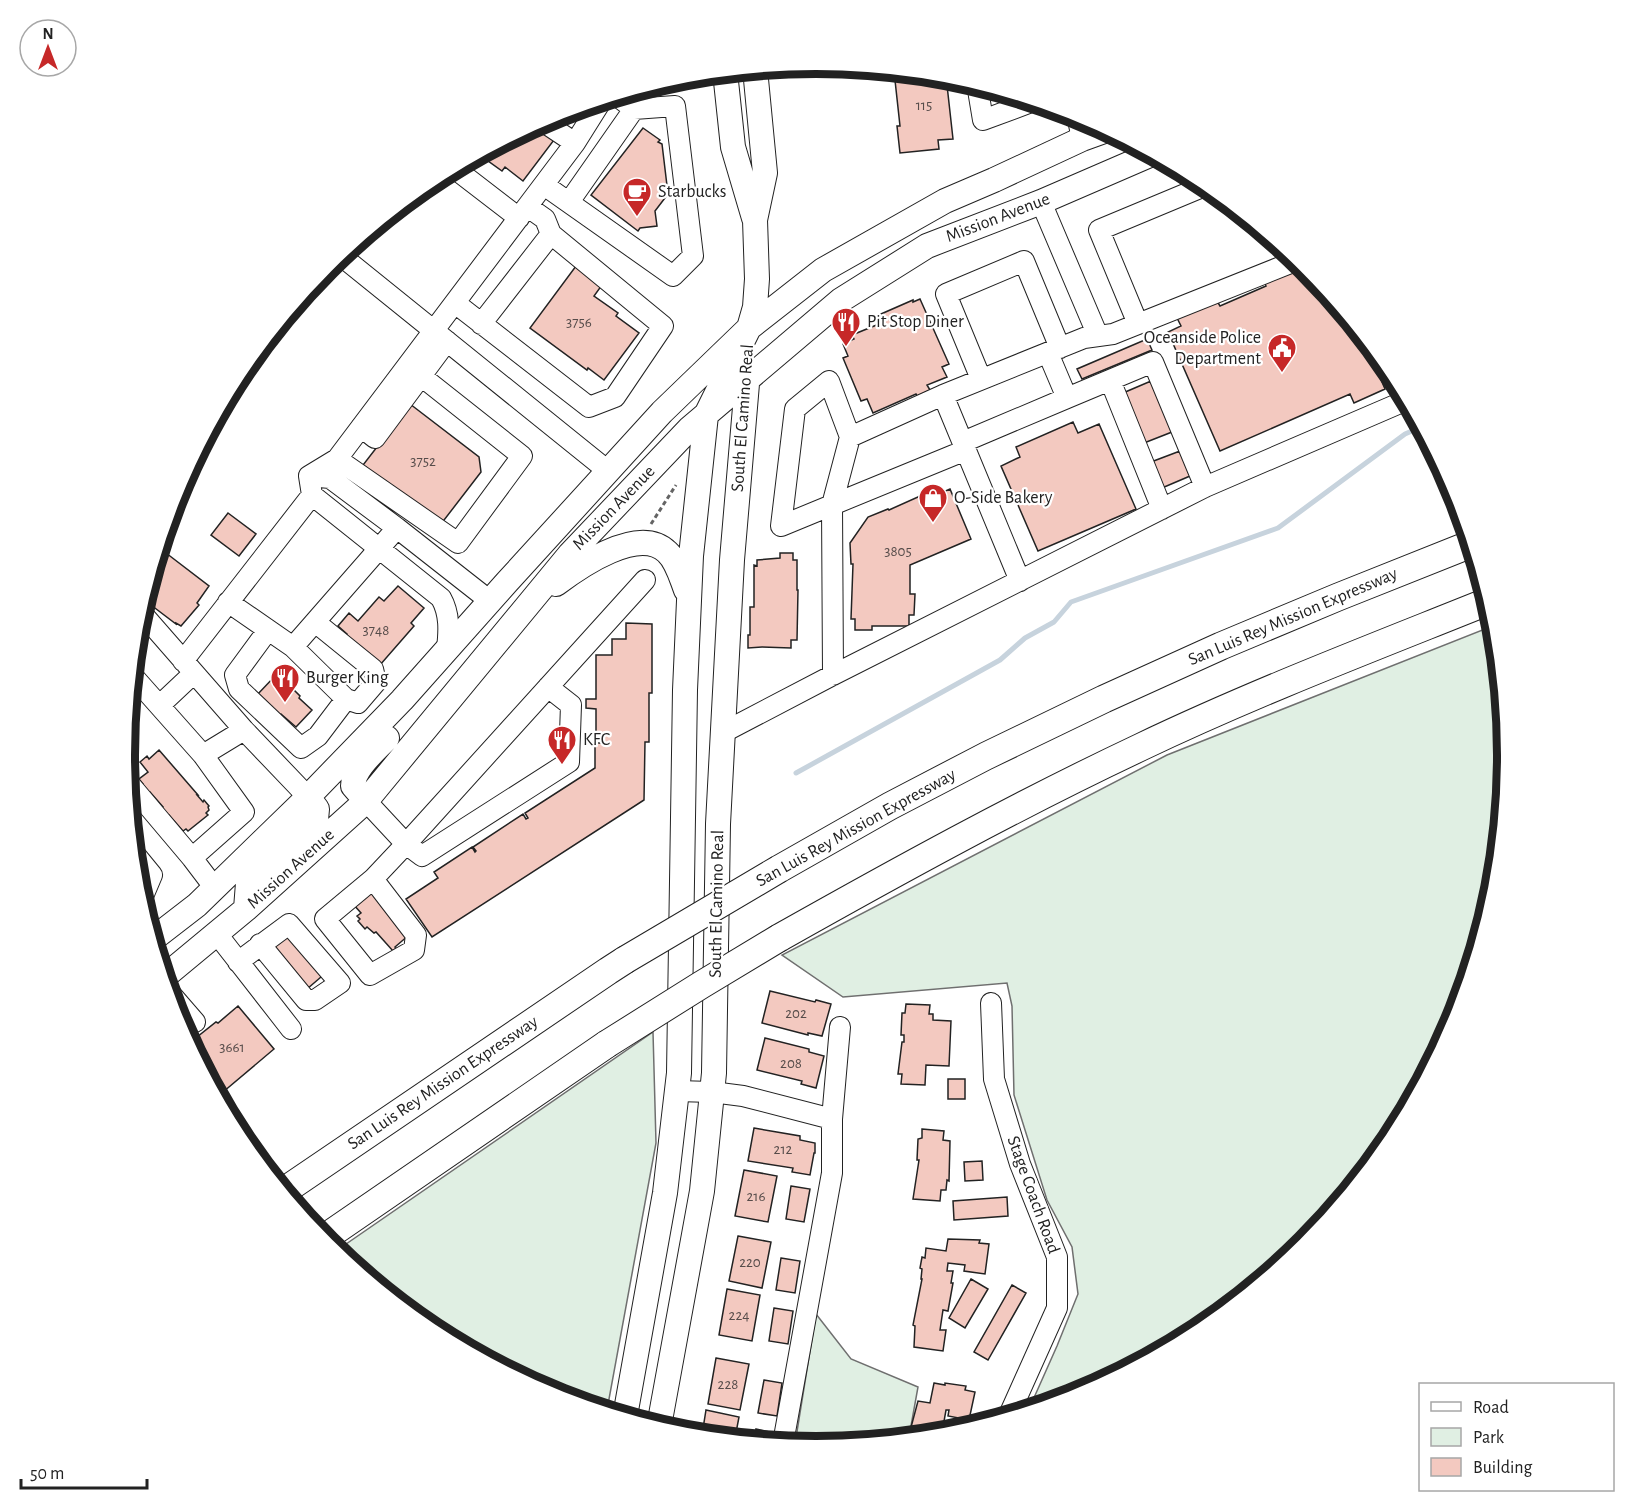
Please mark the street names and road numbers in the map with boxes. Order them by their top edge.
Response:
street label: Mission Avenue [944,190,1052,246]
street label: South El Camino Real [729,344,757,492]
street label: Mission Avenue [569,462,659,554]
street label: San Luis Rey Mission Expressway [1186,565,1400,669]
street label: San Luis Rey Mission Expressway [753,765,959,890]
street label: Mission Avenue [244,826,338,912]
street label: South El Camino Real [707,830,727,978]
street label: San Luis Rey Mission Expressway [345,1012,542,1153]
street label: Stage Coach Road [1003,1134,1063,1256]

